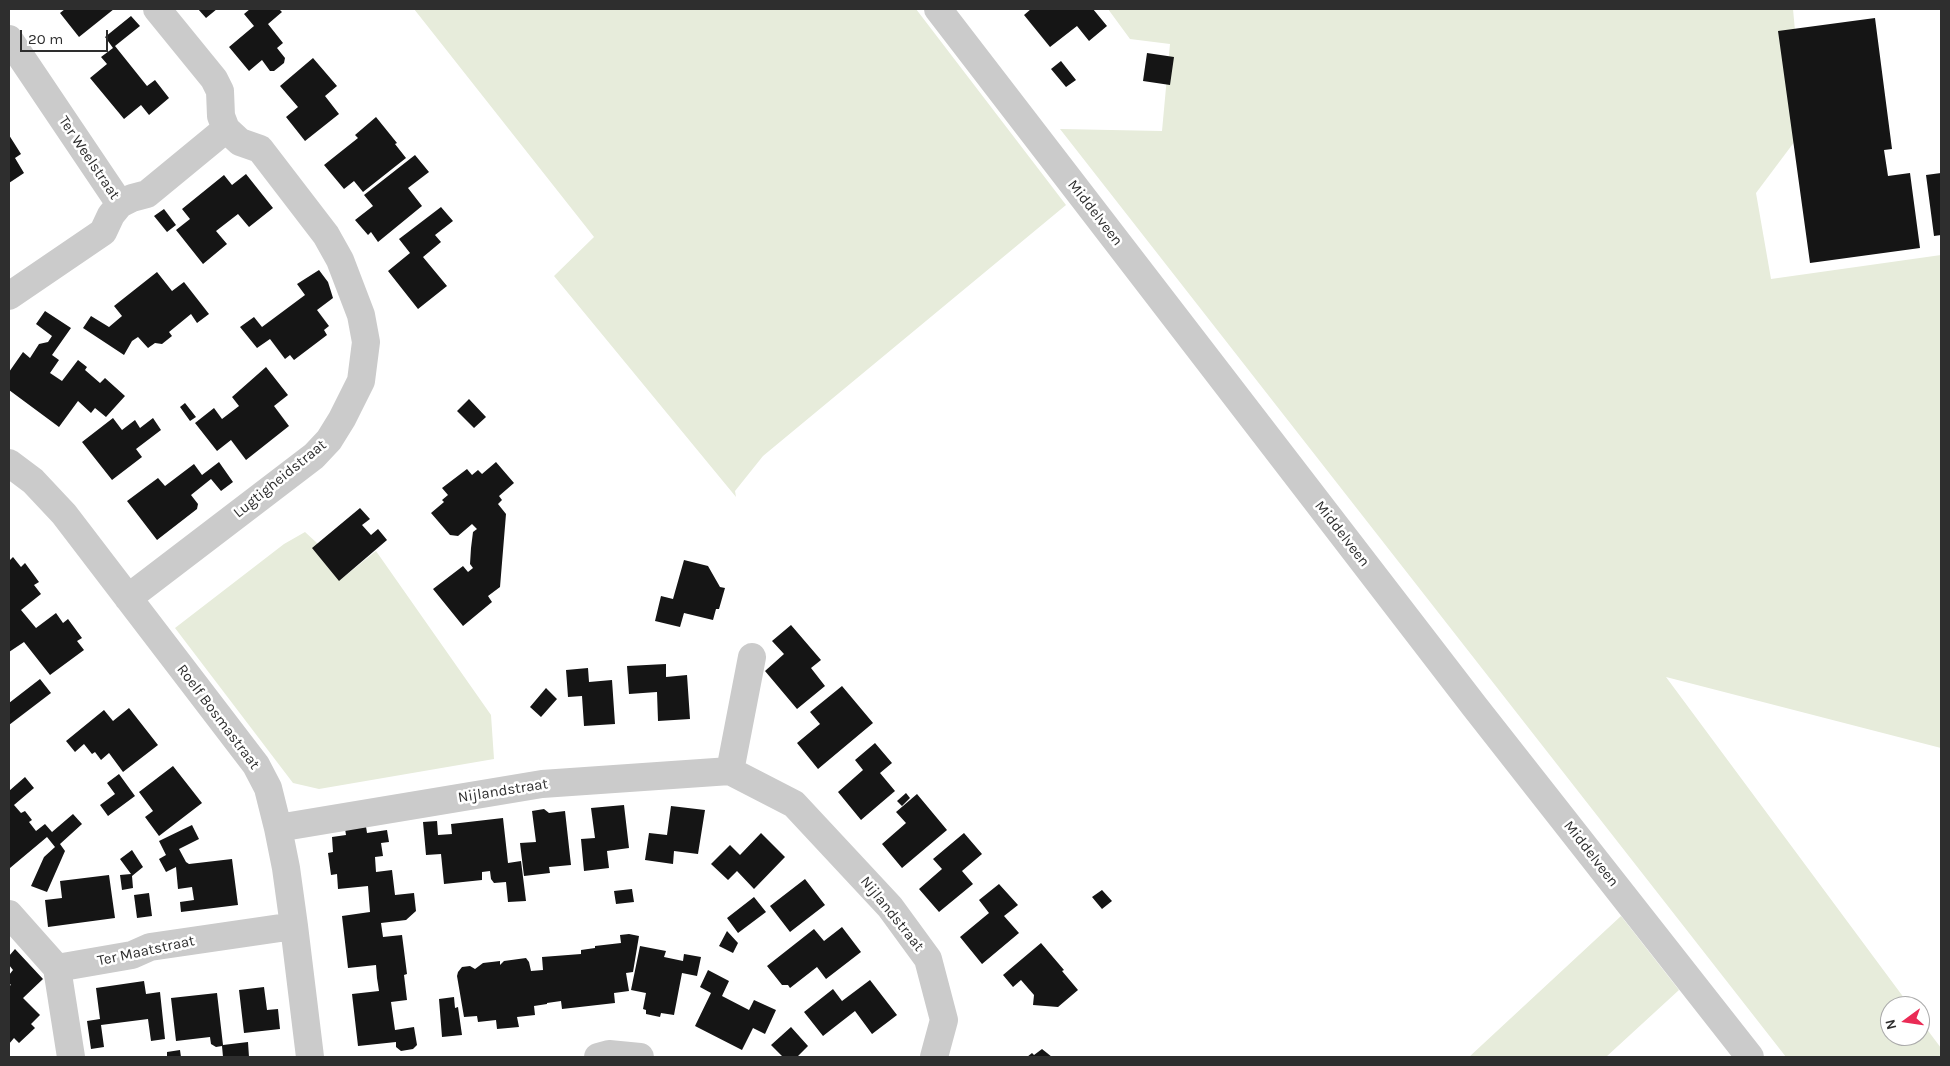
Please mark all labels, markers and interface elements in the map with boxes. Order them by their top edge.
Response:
scale bar [22,20,110,52]
text: 20 m [28,30,63,48]
street label: Ter Weelstraat [55,113,123,203]
street label: Middelveen [1064,176,1126,250]
street label: Lugtigheidstraat [230,436,330,522]
street label: Middelveen [1311,497,1373,571]
street label: Roelf Bosmastraat [173,661,263,773]
street label: Nijlandstraat [457,775,549,807]
street label: Middelveen [1560,817,1622,891]
street label: Nijlandstraat [856,873,928,955]
street label: Ter Maatstraat [96,932,196,970]
north arrow [1880,996,1930,1046]
text: N [1881,1018,1900,1031]

